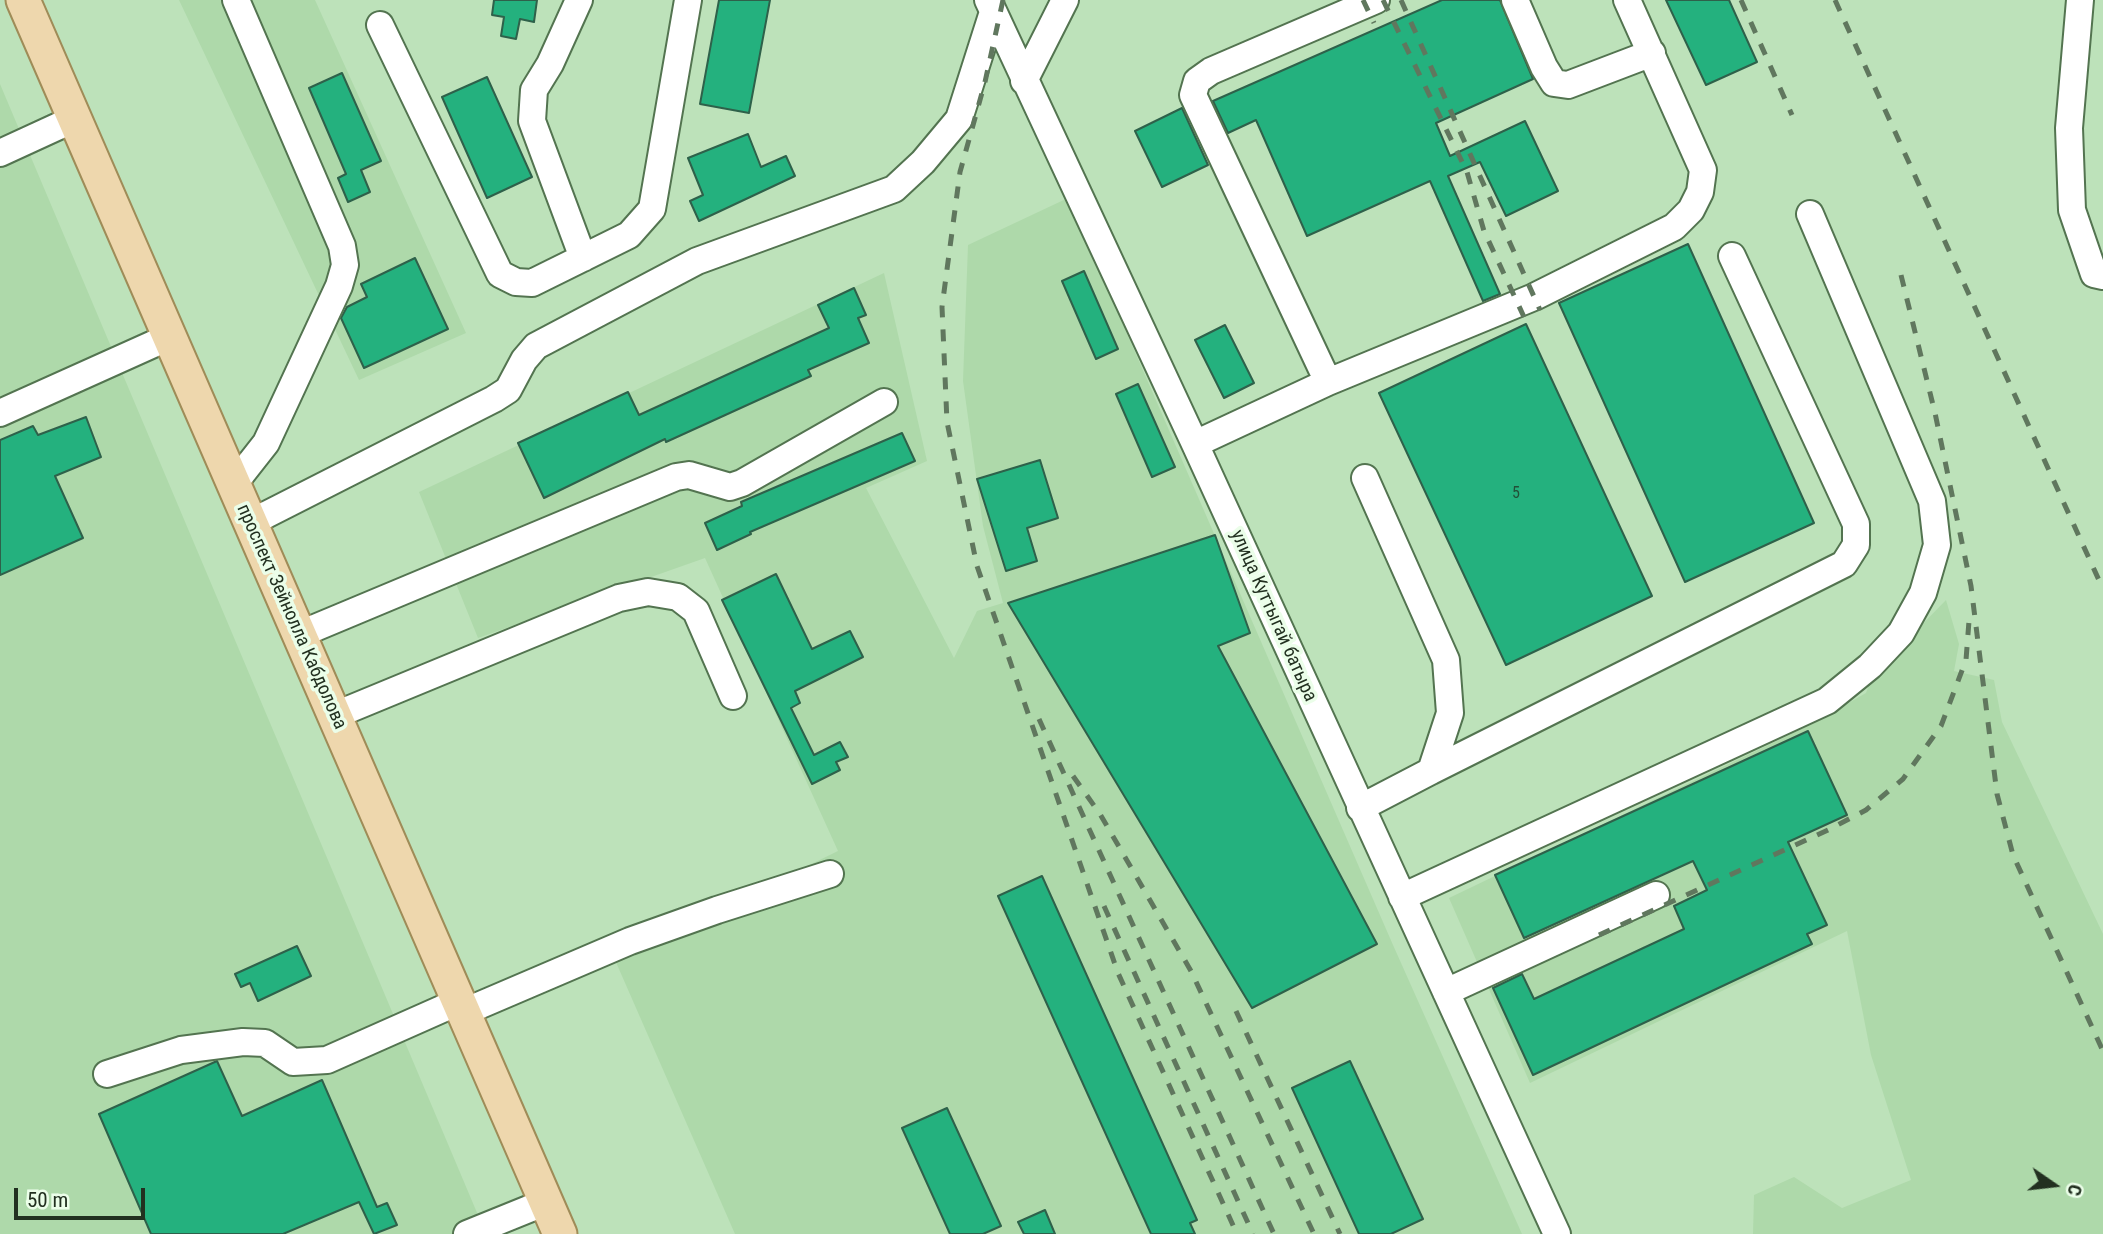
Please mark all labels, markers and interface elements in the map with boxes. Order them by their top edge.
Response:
house number: 5 [1512,484,1520,504]
street label: проспект Зейнолла Кабдолова [231,501,351,733]
street label: улица Куттыгай батыра [1225,527,1321,705]
north arrow [2019,1150,2089,1220]
scale bar [18,1174,149,1218]
text: С [2062,1182,2087,1198]
text: 50 m [27,1188,68,1212]

